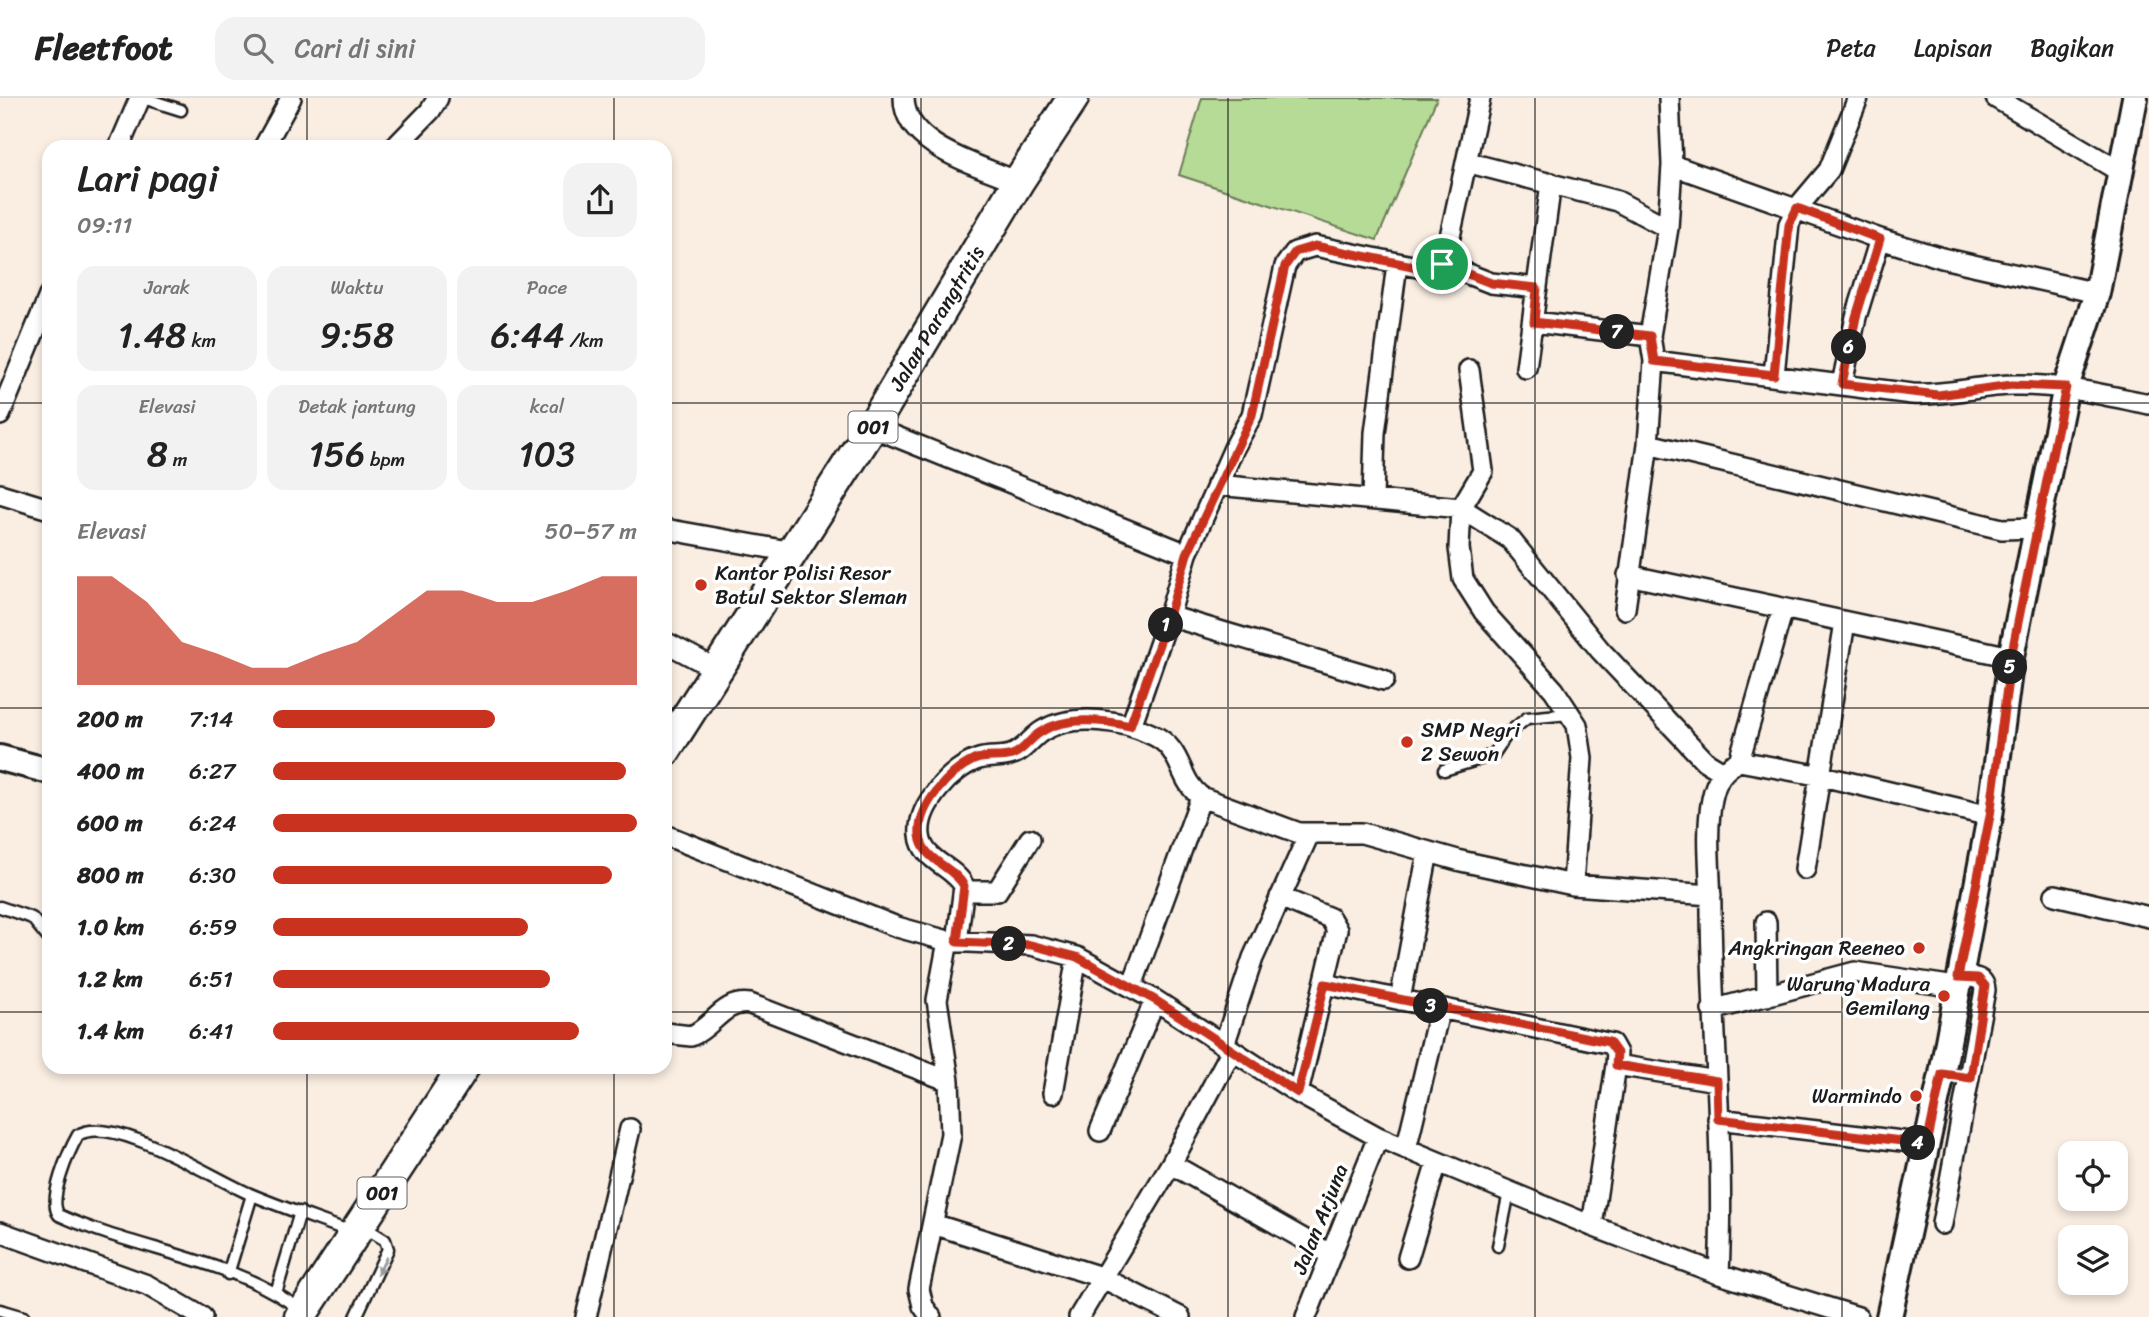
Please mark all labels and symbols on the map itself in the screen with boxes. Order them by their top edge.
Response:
pin [1412,234,1472,294]
street label: Jalan Parangtritis [878,238,995,399]
pin: 7 [1600,314,1634,350]
pin: 6 [1832,330,1867,364]
road number: 001 [848,412,898,442]
place label: Kantor Polisi Resor Batul Sektor Sleman [715,554,907,616]
marker: Kantor Polisi Resor Batul Sektor Sleman [693,577,709,593]
pin: 1 [1148,608,1184,642]
pin: 5 [1993,650,2028,684]
place label: SMP Negri 2 Sewon [1421,711,1521,773]
marker: SMP Negri 2 Sewon [1399,734,1415,750]
pin: 2 [992,926,1026,962]
place label: Angkringan Reeneo [1727,929,1905,967]
marker: Angkringan Reeneo [1911,940,1927,956]
place label: Warung Madura Gemilang [1787,965,1930,1027]
pin: 3 [1414,988,1448,1024]
marker: Warung Madura Gemilang [1936,988,1952,1004]
place label: Warmindo [1812,1077,1902,1115]
marker: Warmindo [1908,1088,1924,1104]
pin: 4 [1900,1126,1936,1160]
street label: Jalan Arjuna [1280,1158,1360,1281]
road number: 001 [358,1177,406,1208]
one-way arrow [376,1256,387,1276]

